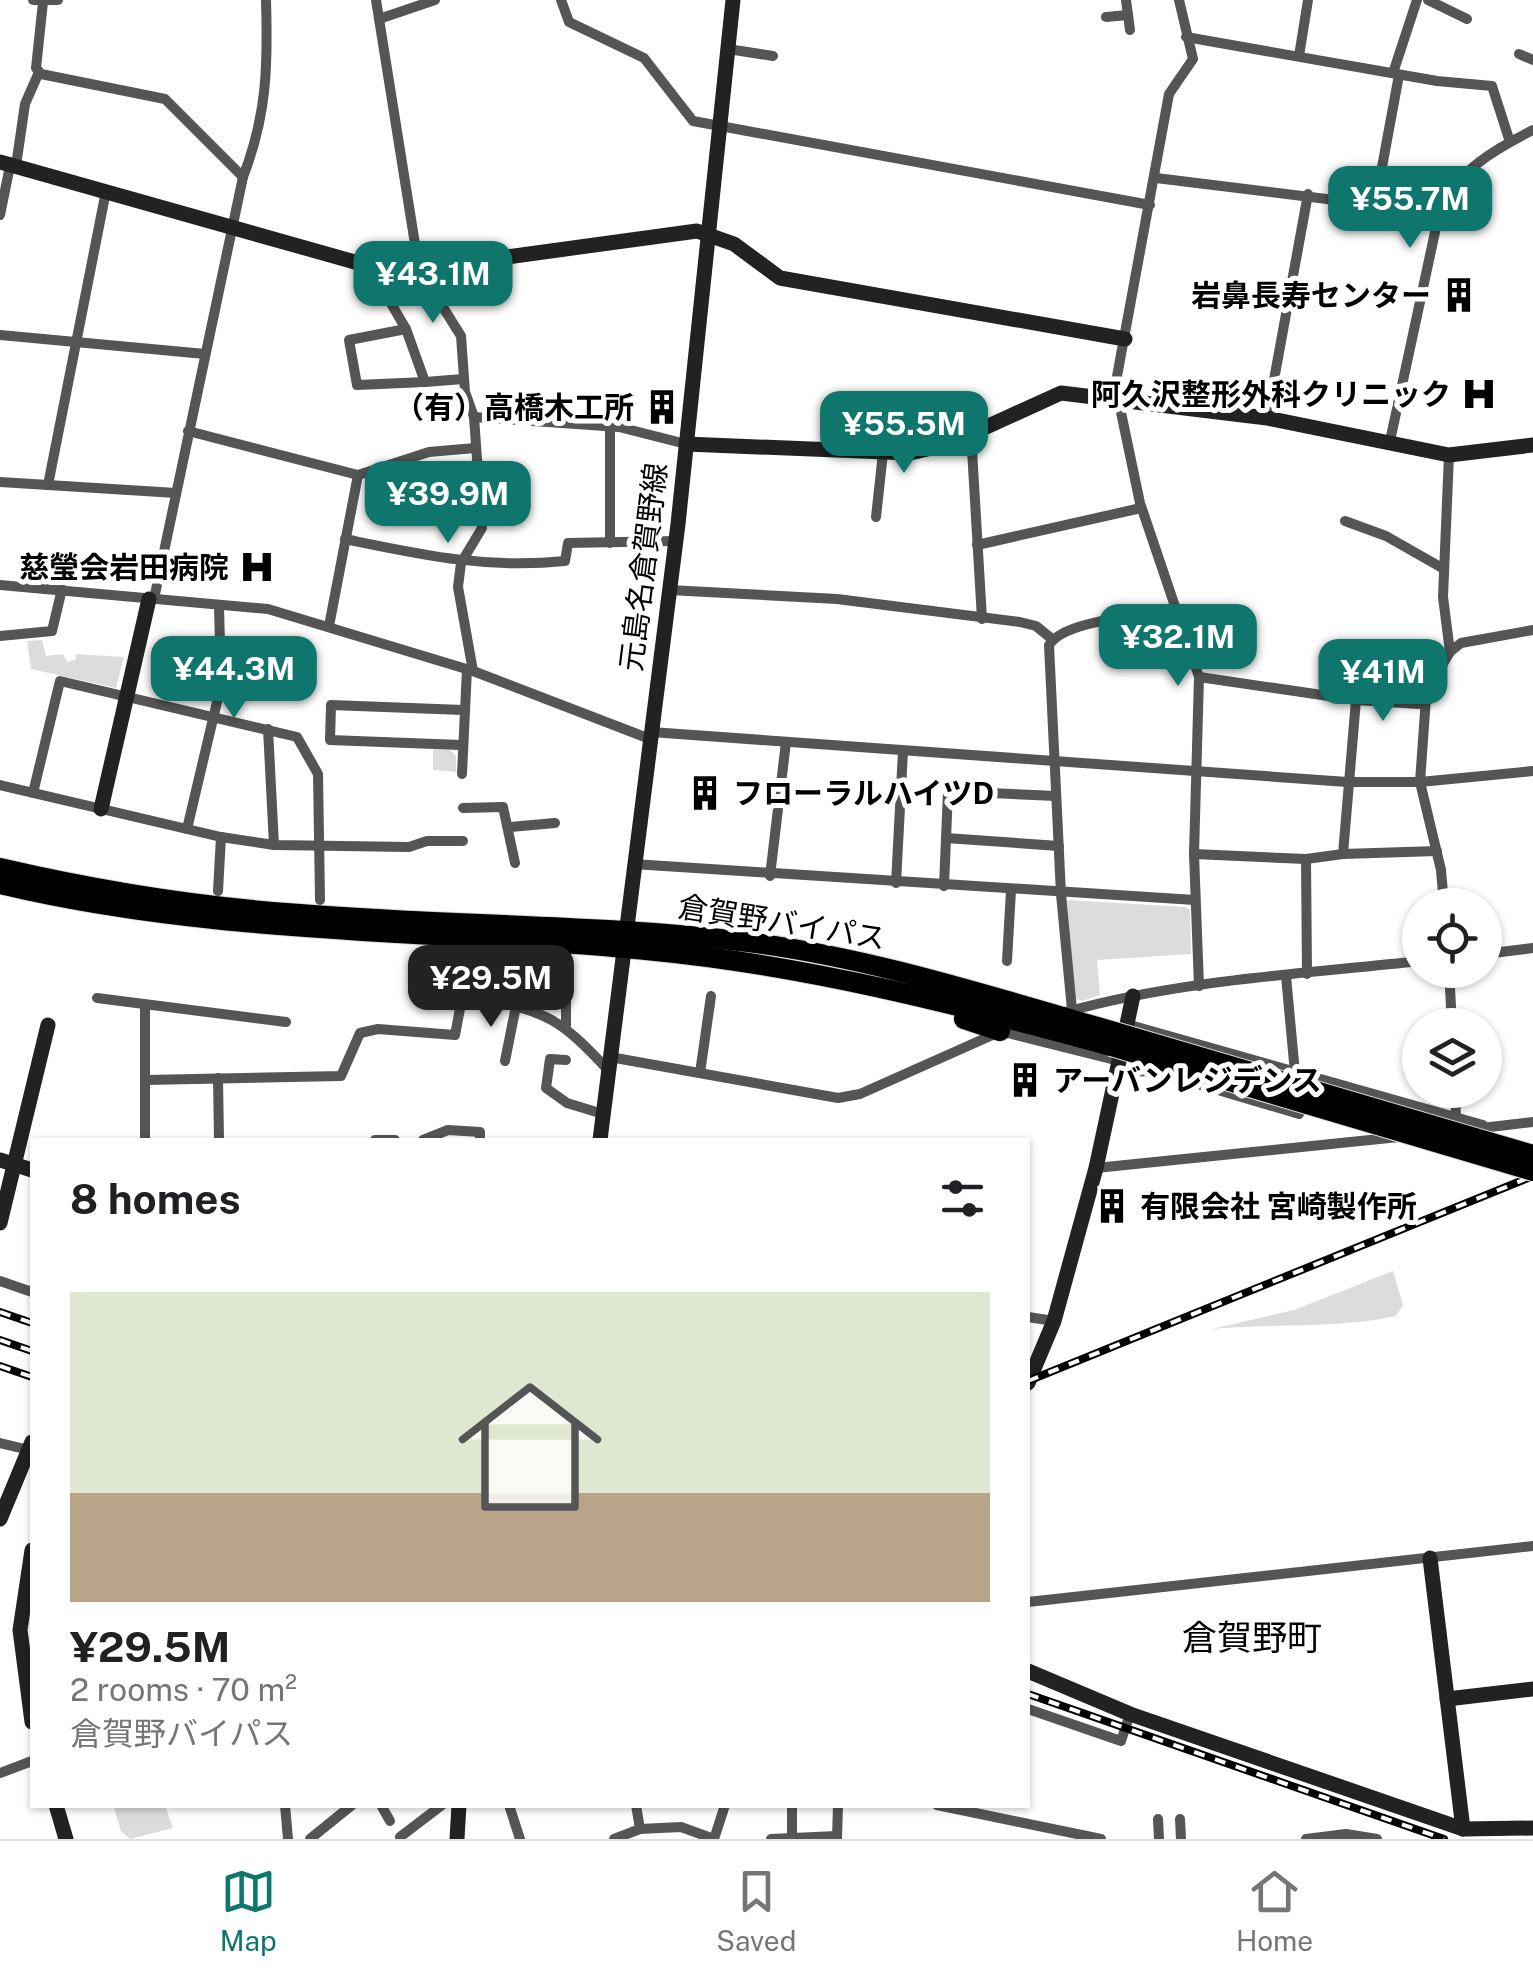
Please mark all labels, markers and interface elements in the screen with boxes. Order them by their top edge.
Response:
pin: ¥55.7M [1329,166,1491,251]
text: ¥55.7M [1350,180,1470,217]
pin: ¥43.1M [352,241,514,326]
text: ¥43.1M [375,255,491,292]
building icon: 岩鼻長寿センター [1440,276,1478,314]
place label: 岩鼻長寿センター [1191,277,1431,313]
hospital icon: 阿久沢整形外科クリニック [1460,375,1498,413]
place label: 阿久沢整形外科クリニック [1091,376,1451,412]
building icon: （有）高橋木工所 [643,388,681,426]
place label: （有）高橋木工所 [394,389,634,425]
pin: ¥55.5M [823,391,985,476]
text: ¥55.5M [842,405,966,442]
pin: ¥39.9M [367,461,529,546]
street label: 元島名倉賀野線 [612,461,674,673]
text: ¥39.9M [387,475,509,512]
hospital icon: 慈瑩会岩田病院 [238,548,276,586]
place label: 慈瑩会岩田病院 [19,549,229,585]
pin: ¥32.1M [1097,604,1259,689]
text: ¥32.1M [1121,618,1235,655]
pin: ¥44.3M [153,636,315,721]
pin: ¥41M [1324,639,1442,724]
text: ¥44.3M [173,650,295,687]
text: ¥41M [1340,653,1426,690]
building icon: フローラルハイツD [686,774,724,812]
place label: フローラルハイツD [733,775,994,811]
street label: 倉賀野バイパス [676,888,888,956]
map controls [1402,888,1502,1108]
button: locate [1402,888,1502,988]
pin: ¥29.5M [410,945,572,1030]
text: ¥29.5M [430,959,552,996]
button: layers [1402,1008,1502,1108]
building icon: アーバンレジデンス [1006,1061,1044,1099]
place label: アーバンレジデンス [1053,1062,1322,1098]
icon: filters [935,1171,990,1226]
text: 8 homes [70,1174,241,1223]
building icon: 有限会社 宮崎製作所 [1093,1187,1131,1225]
place label: 有限会社 宮崎製作所 [1140,1188,1417,1224]
icon: home [440,1357,620,1537]
district label: 倉賀野町 [1182,1617,1322,1658]
text: ¥29.5M [70,1622,230,1671]
text: 2 rooms · 70 m² [70,1671,297,1708]
text: 倉賀野バイパス [70,1715,293,1752]
tab: Map [220,1864,277,1957]
tab: Saved [716,1864,796,1957]
tab: Home [1236,1864,1313,1957]

